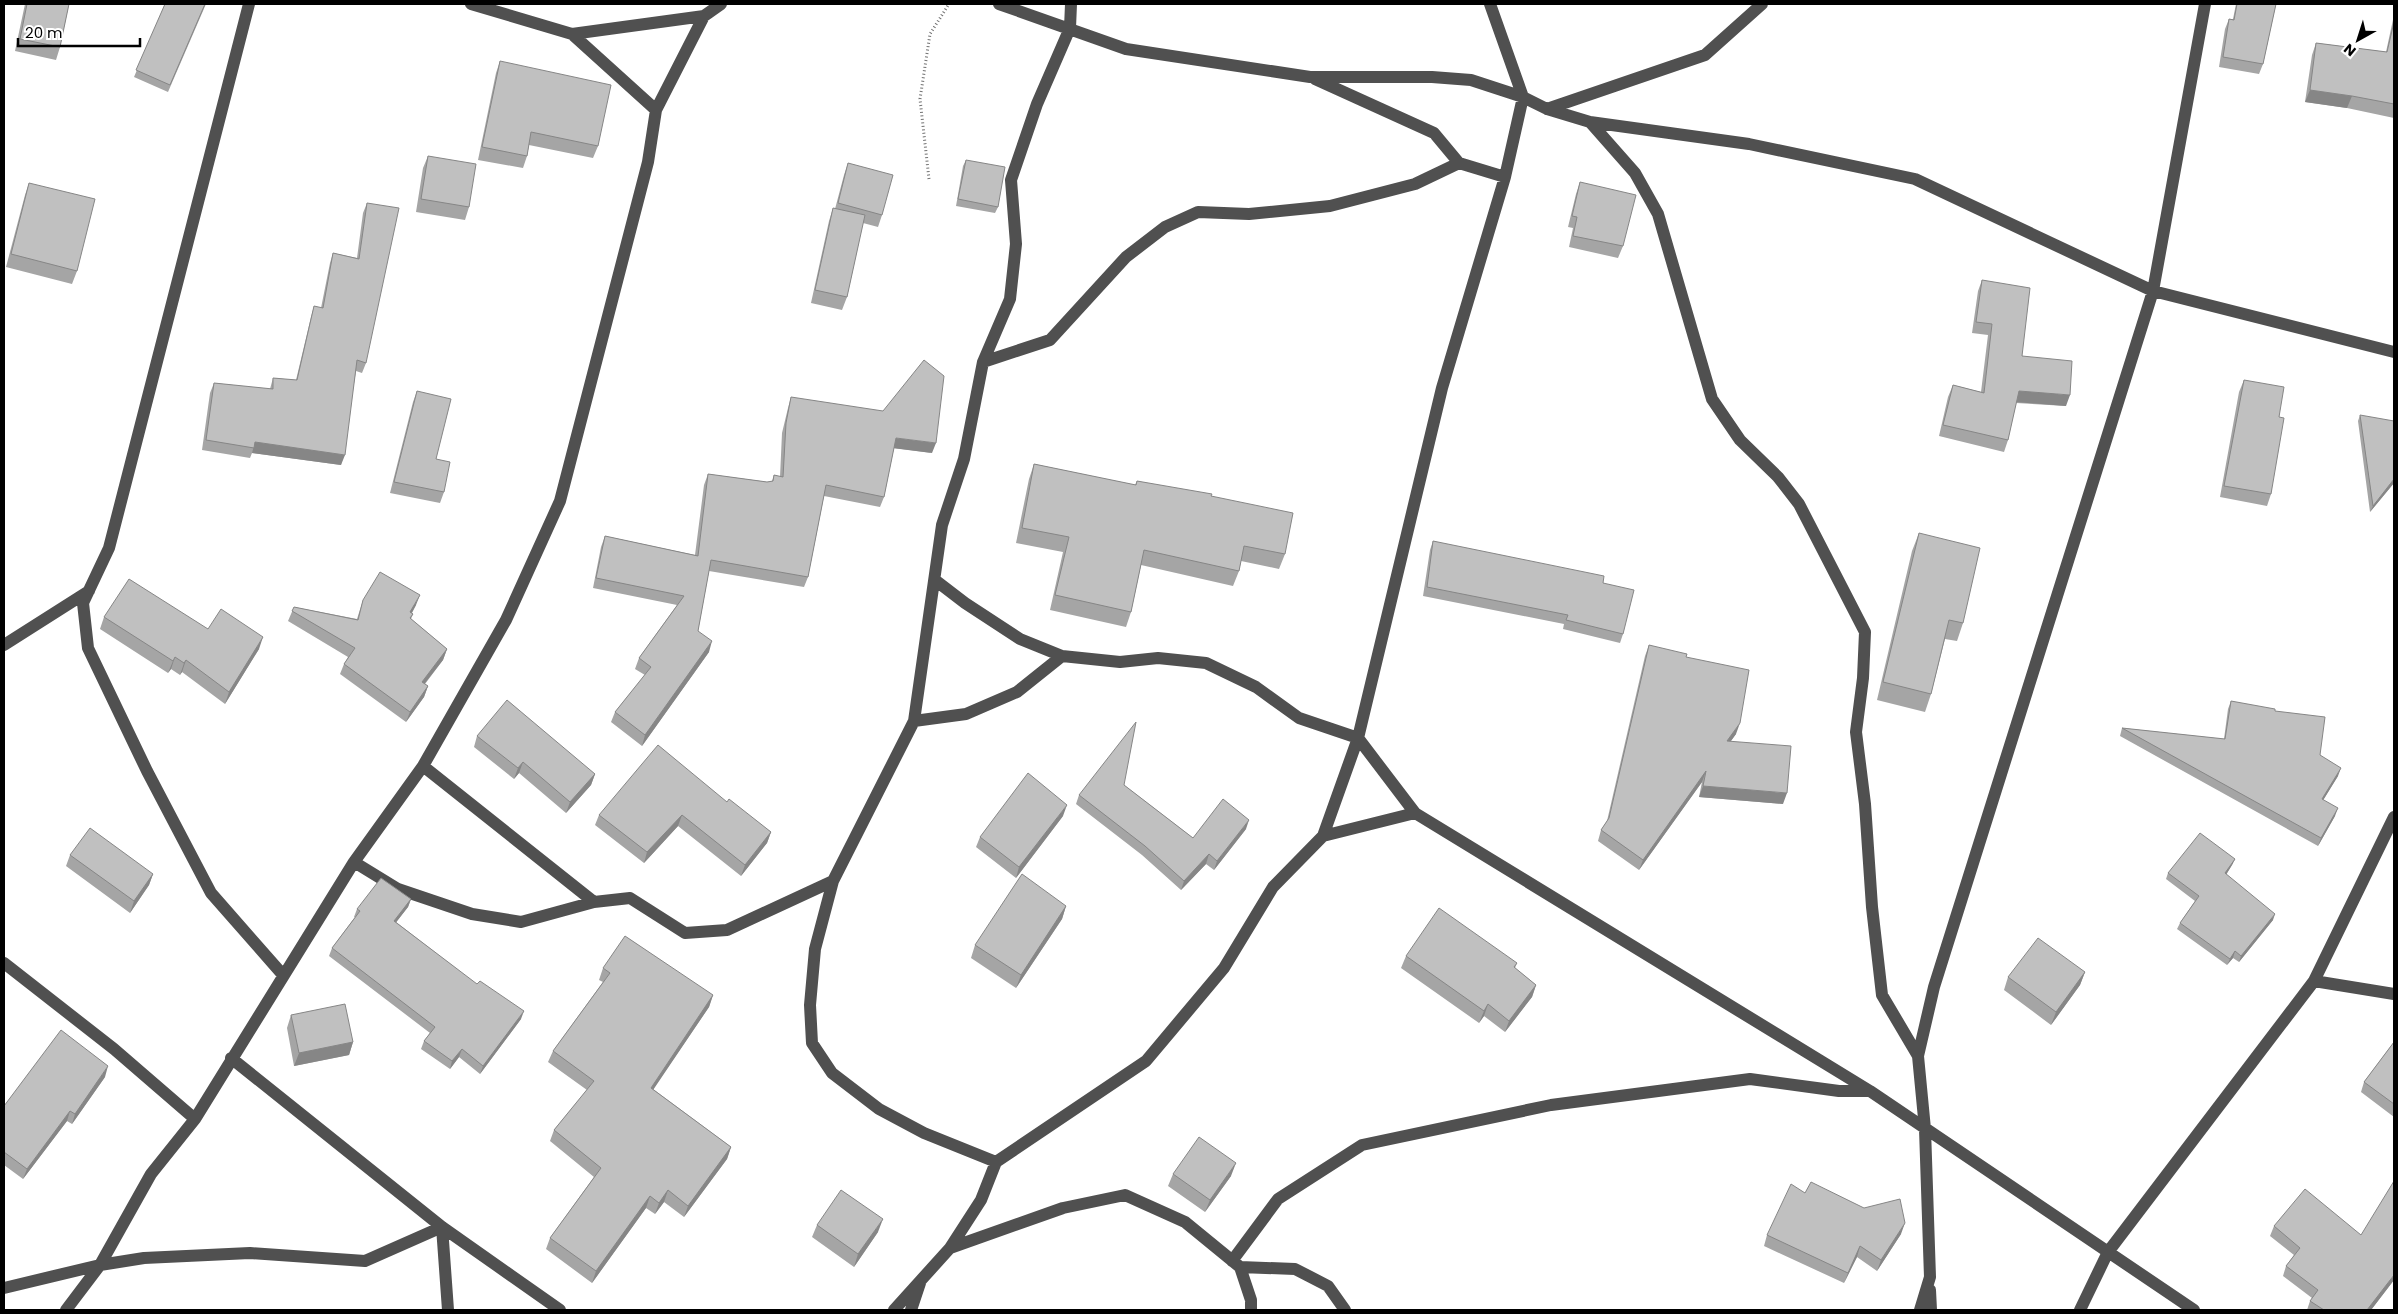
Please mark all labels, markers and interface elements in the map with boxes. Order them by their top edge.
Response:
scale bar [18,15,140,47]
north arrow [2333,15,2383,65]
text: 20 m [25,22,63,43]
text: N [2339,39,2360,61]

